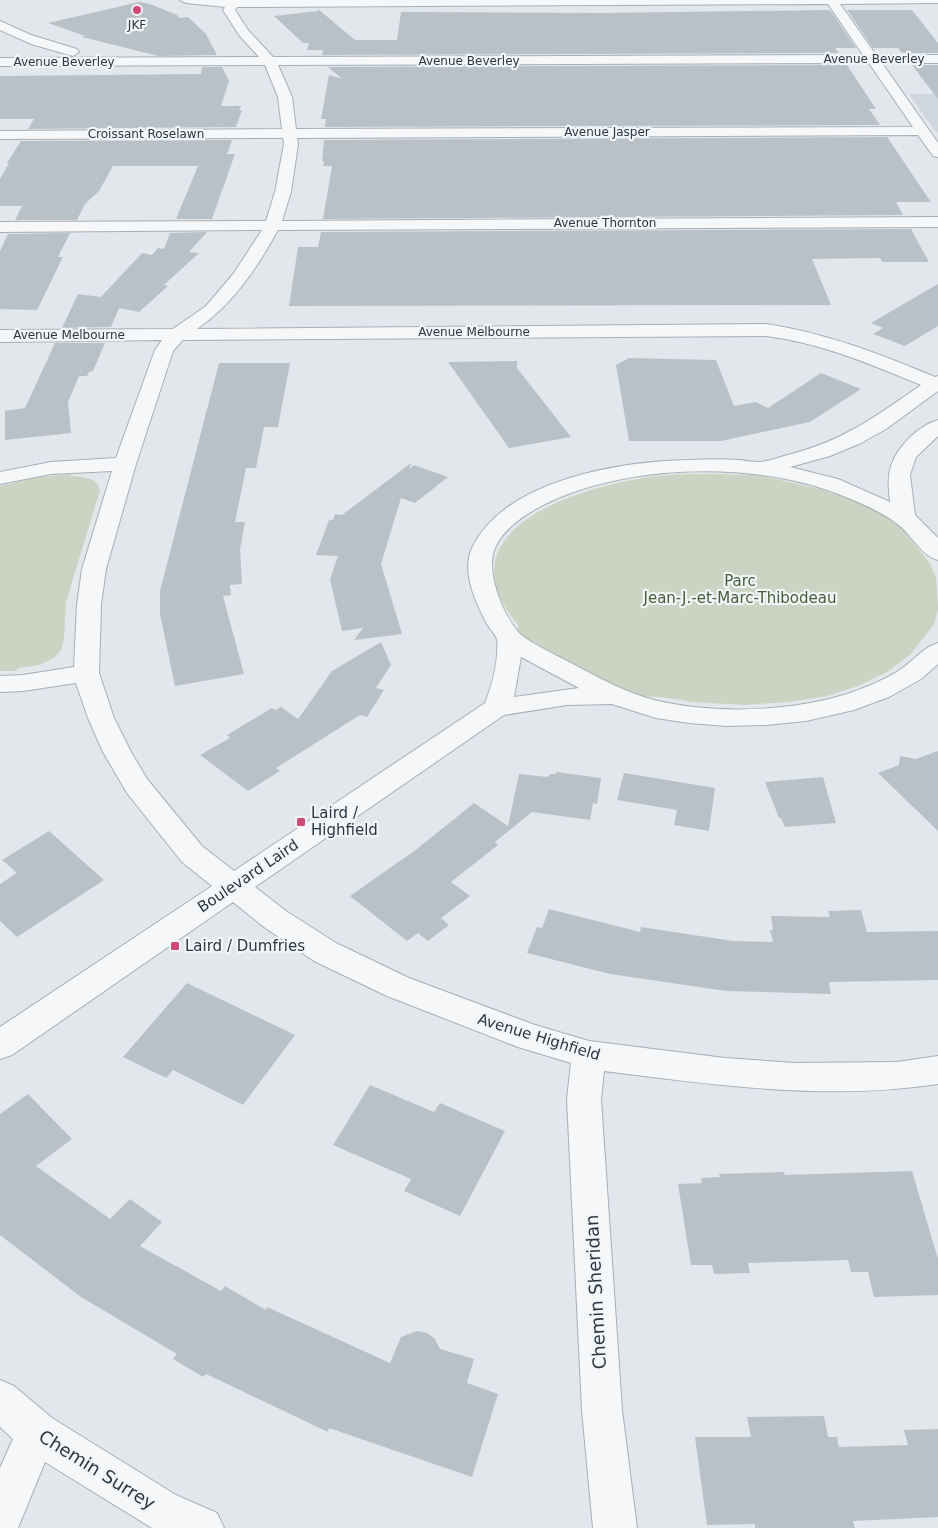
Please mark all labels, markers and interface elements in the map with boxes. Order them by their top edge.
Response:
marker: JKF [131,4,143,16]
place label: JKF [127,18,146,32]
street label: Avenue Beverley [823,52,925,66]
street label: Avenue Beverley [418,54,520,68]
street label: Avenue Beverley [13,55,115,69]
street label: Avenue Jasper [564,125,650,139]
street label: Croissant Roselawn [88,127,204,141]
street label: Avenue Thornton [554,216,656,230]
street label: Avenue Melbourne [418,325,530,339]
street label: Avenue Melbourne [13,328,125,342]
park label: Parc Jean-J.-et-Marc-Thibodeau [643,572,836,607]
place label: Laird / Highfield [311,804,378,839]
marker: Laird / Highfield [295,816,307,828]
street label: Boulevard Laird [194,836,302,916]
place label: Laird / Dumfries [185,937,305,955]
marker: Laird / Dumfries [169,940,181,952]
street label: Avenue Highfield [475,1010,603,1064]
street label: Chemin Sheridan [581,1214,610,1370]
street label: Chemin Surrey [35,1425,160,1514]

